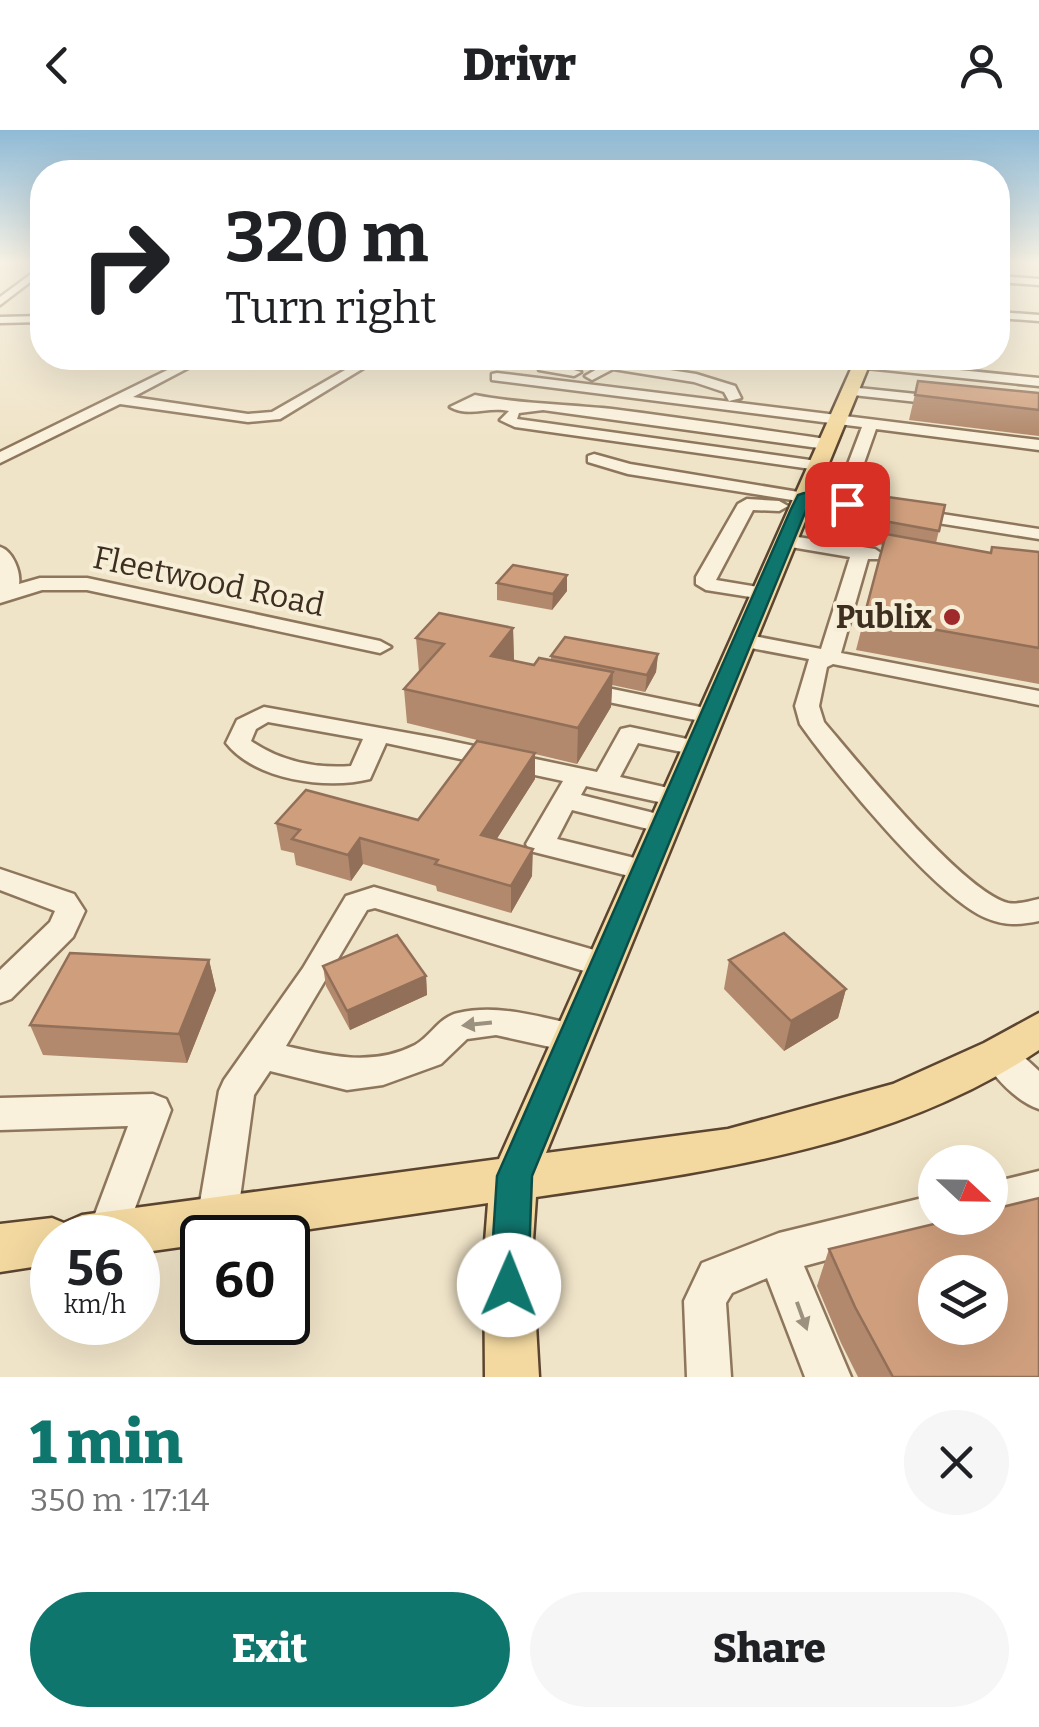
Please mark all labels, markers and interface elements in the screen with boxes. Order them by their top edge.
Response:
icon: back [30,38,85,93]
text: Drivr [463,38,576,92]
icon: person [954,38,1009,93]
text: 320 m [225,196,429,280]
icon: right [60,200,190,330]
text: Turn right [225,281,437,335]
pin [805,462,890,547]
icon: arrive [820,477,875,532]
street label: Fleetwood Road [90,538,328,624]
place label: Publix [836,598,932,636]
marker: Publix [941,606,963,628]
one-way arrow [461,1016,492,1032]
north arrow [918,1145,1008,1235]
map controls [918,1145,1008,1345]
speed limit sign: 60 [180,1215,310,1345]
position arrow [457,1233,561,1337]
text: 56 [67,1238,123,1298]
button: layers [918,1255,1008,1345]
text: km/h [64,1290,126,1320]
one-way arrow [795,1301,810,1331]
text: 1 min [30,1407,183,1479]
button: close [904,1410,1009,1515]
text: 350 m · 17:14 [30,1481,210,1519]
button: Exit [30,1592,510,1707]
button: Share [530,1592,1009,1707]

